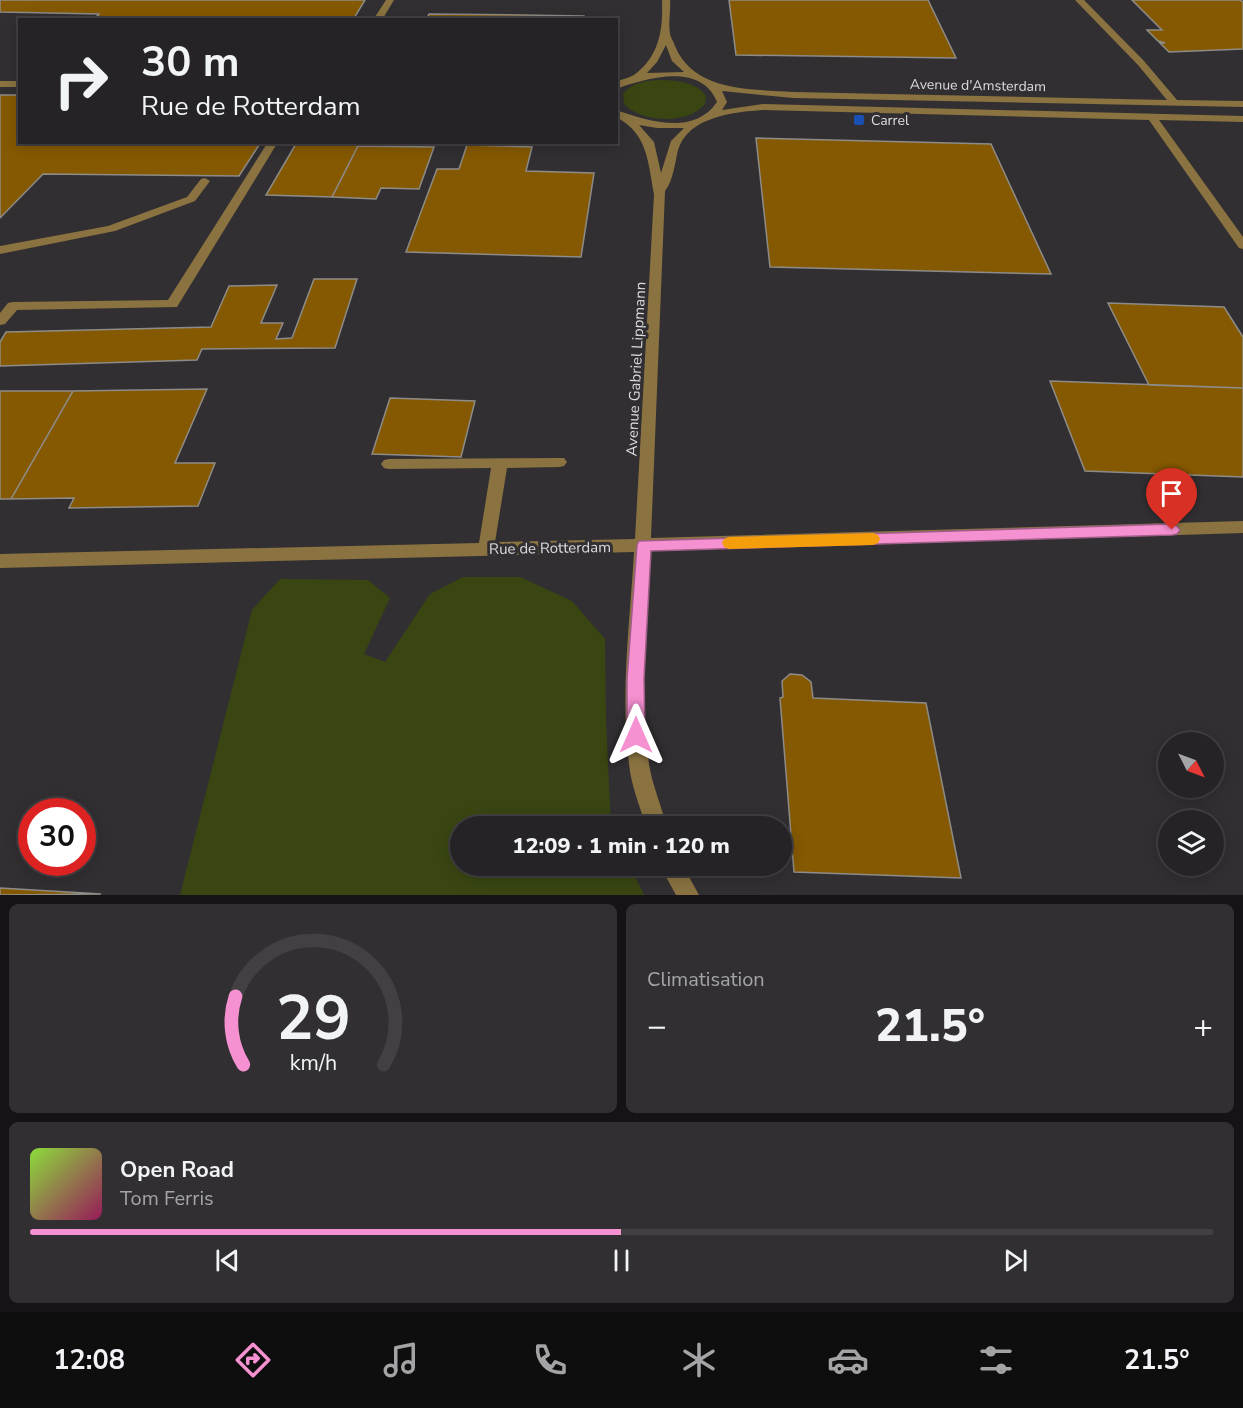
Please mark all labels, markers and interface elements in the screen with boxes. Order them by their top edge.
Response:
text: 30 m [141,34,240,91]
icon: right [42,42,120,120]
street label: Avenue d'Amsterdam [910,75,1046,96]
text: Rue de Rotterdam [141,88,361,125]
place label: Carrel [871,111,910,130]
marker: Carrel [852,113,866,127]
street label: Avenue Gabriel Lippmann [621,281,651,457]
pin [1146,468,1197,530]
icon: arrive [1155,477,1188,510]
street label: Rue de Rotterdam [489,537,611,559]
position arrow [604,703,668,767]
north arrow [1158,732,1224,798]
map controls [1158,732,1224,876]
speed limit sign: 30 [18,798,96,876]
button: layers [1158,810,1224,876]
text: 12:09 · 1 min · 120 m [512,831,730,861]
text: Climatisation [647,966,765,993]
text: 29 [276,976,350,1061]
text: 21.5° [875,996,985,1057]
text: − [647,1004,667,1049]
text: + [1193,1004,1213,1049]
text: km/h [289,1049,337,1079]
text: Open Road [120,1155,234,1185]
text: Tom Ferris [120,1185,214,1212]
icon: previous [211,1244,244,1277]
icon: pause [605,1244,638,1277]
icon: next [999,1244,1032,1277]
icon: directions [232,1339,274,1381]
icon: music [380,1339,422,1381]
icon: phone [529,1339,571,1381]
icon: climate [678,1339,720,1381]
icon: car [827,1339,869,1381]
icon: filters [975,1339,1017,1381]
text: 12:08 [53,1342,125,1379]
text: 21.5° [1124,1342,1190,1379]

